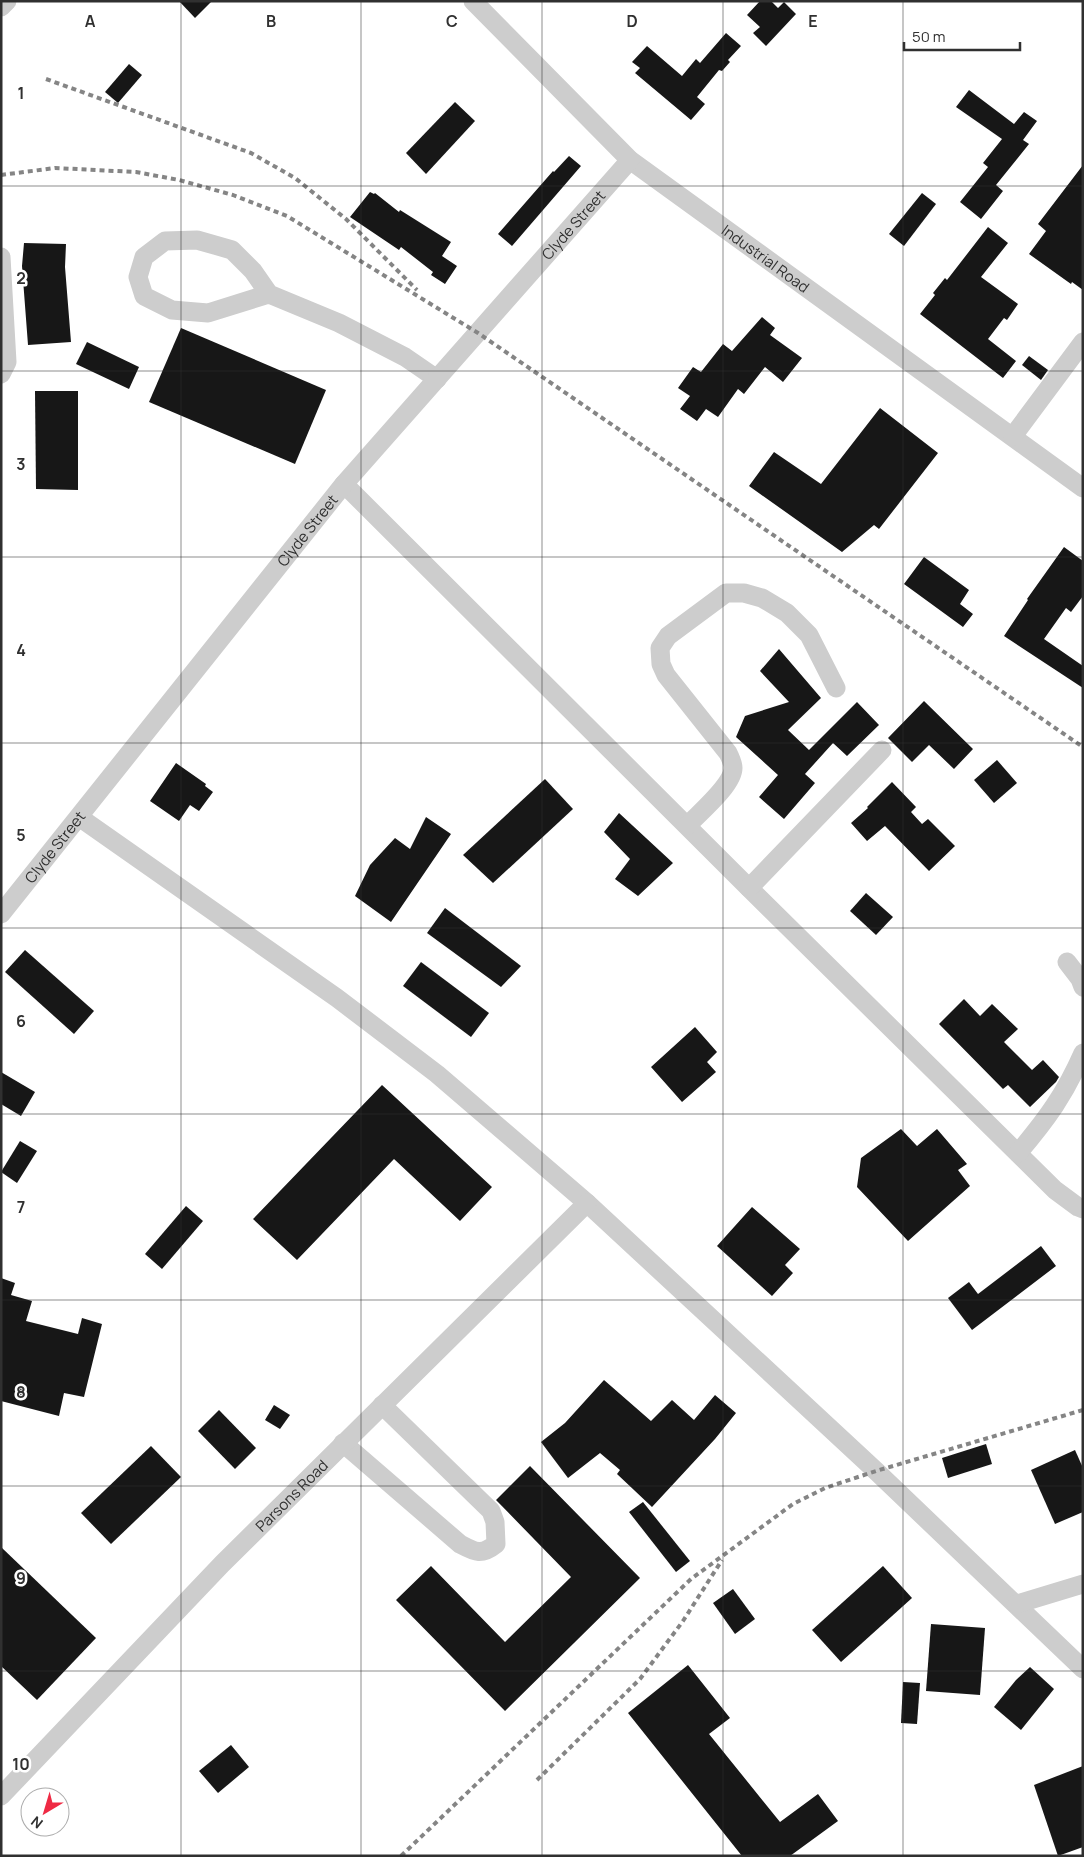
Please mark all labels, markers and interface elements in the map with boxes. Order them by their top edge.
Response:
text: A [85,10,96,32]
text: B [266,10,276,32]
text: C [446,10,458,32]
text: D [626,10,638,32]
text: E [808,10,818,32]
scale bar [904,20,1020,52]
text: 50 m [912,26,946,47]
text: 1 [17,82,25,104]
street label: Clyde Street [536,185,609,264]
street label: Industrial Road [718,219,814,297]
text: 2 [16,267,26,289]
text: 3 [16,453,26,475]
street label: Clyde Street [272,490,342,571]
text: 4 [16,639,26,661]
street label: Clyde Street [19,806,90,887]
text: 5 [16,824,26,846]
text: 6 [16,1010,26,1032]
text: 7 [17,1196,25,1218]
text: 8 [16,1381,26,1403]
street label: Parsons Road [250,1455,332,1536]
text: 9 [16,1567,26,1589]
text: 10 [12,1753,30,1775]
north arrow [20,1787,70,1837]
text: N [27,1812,47,1833]

